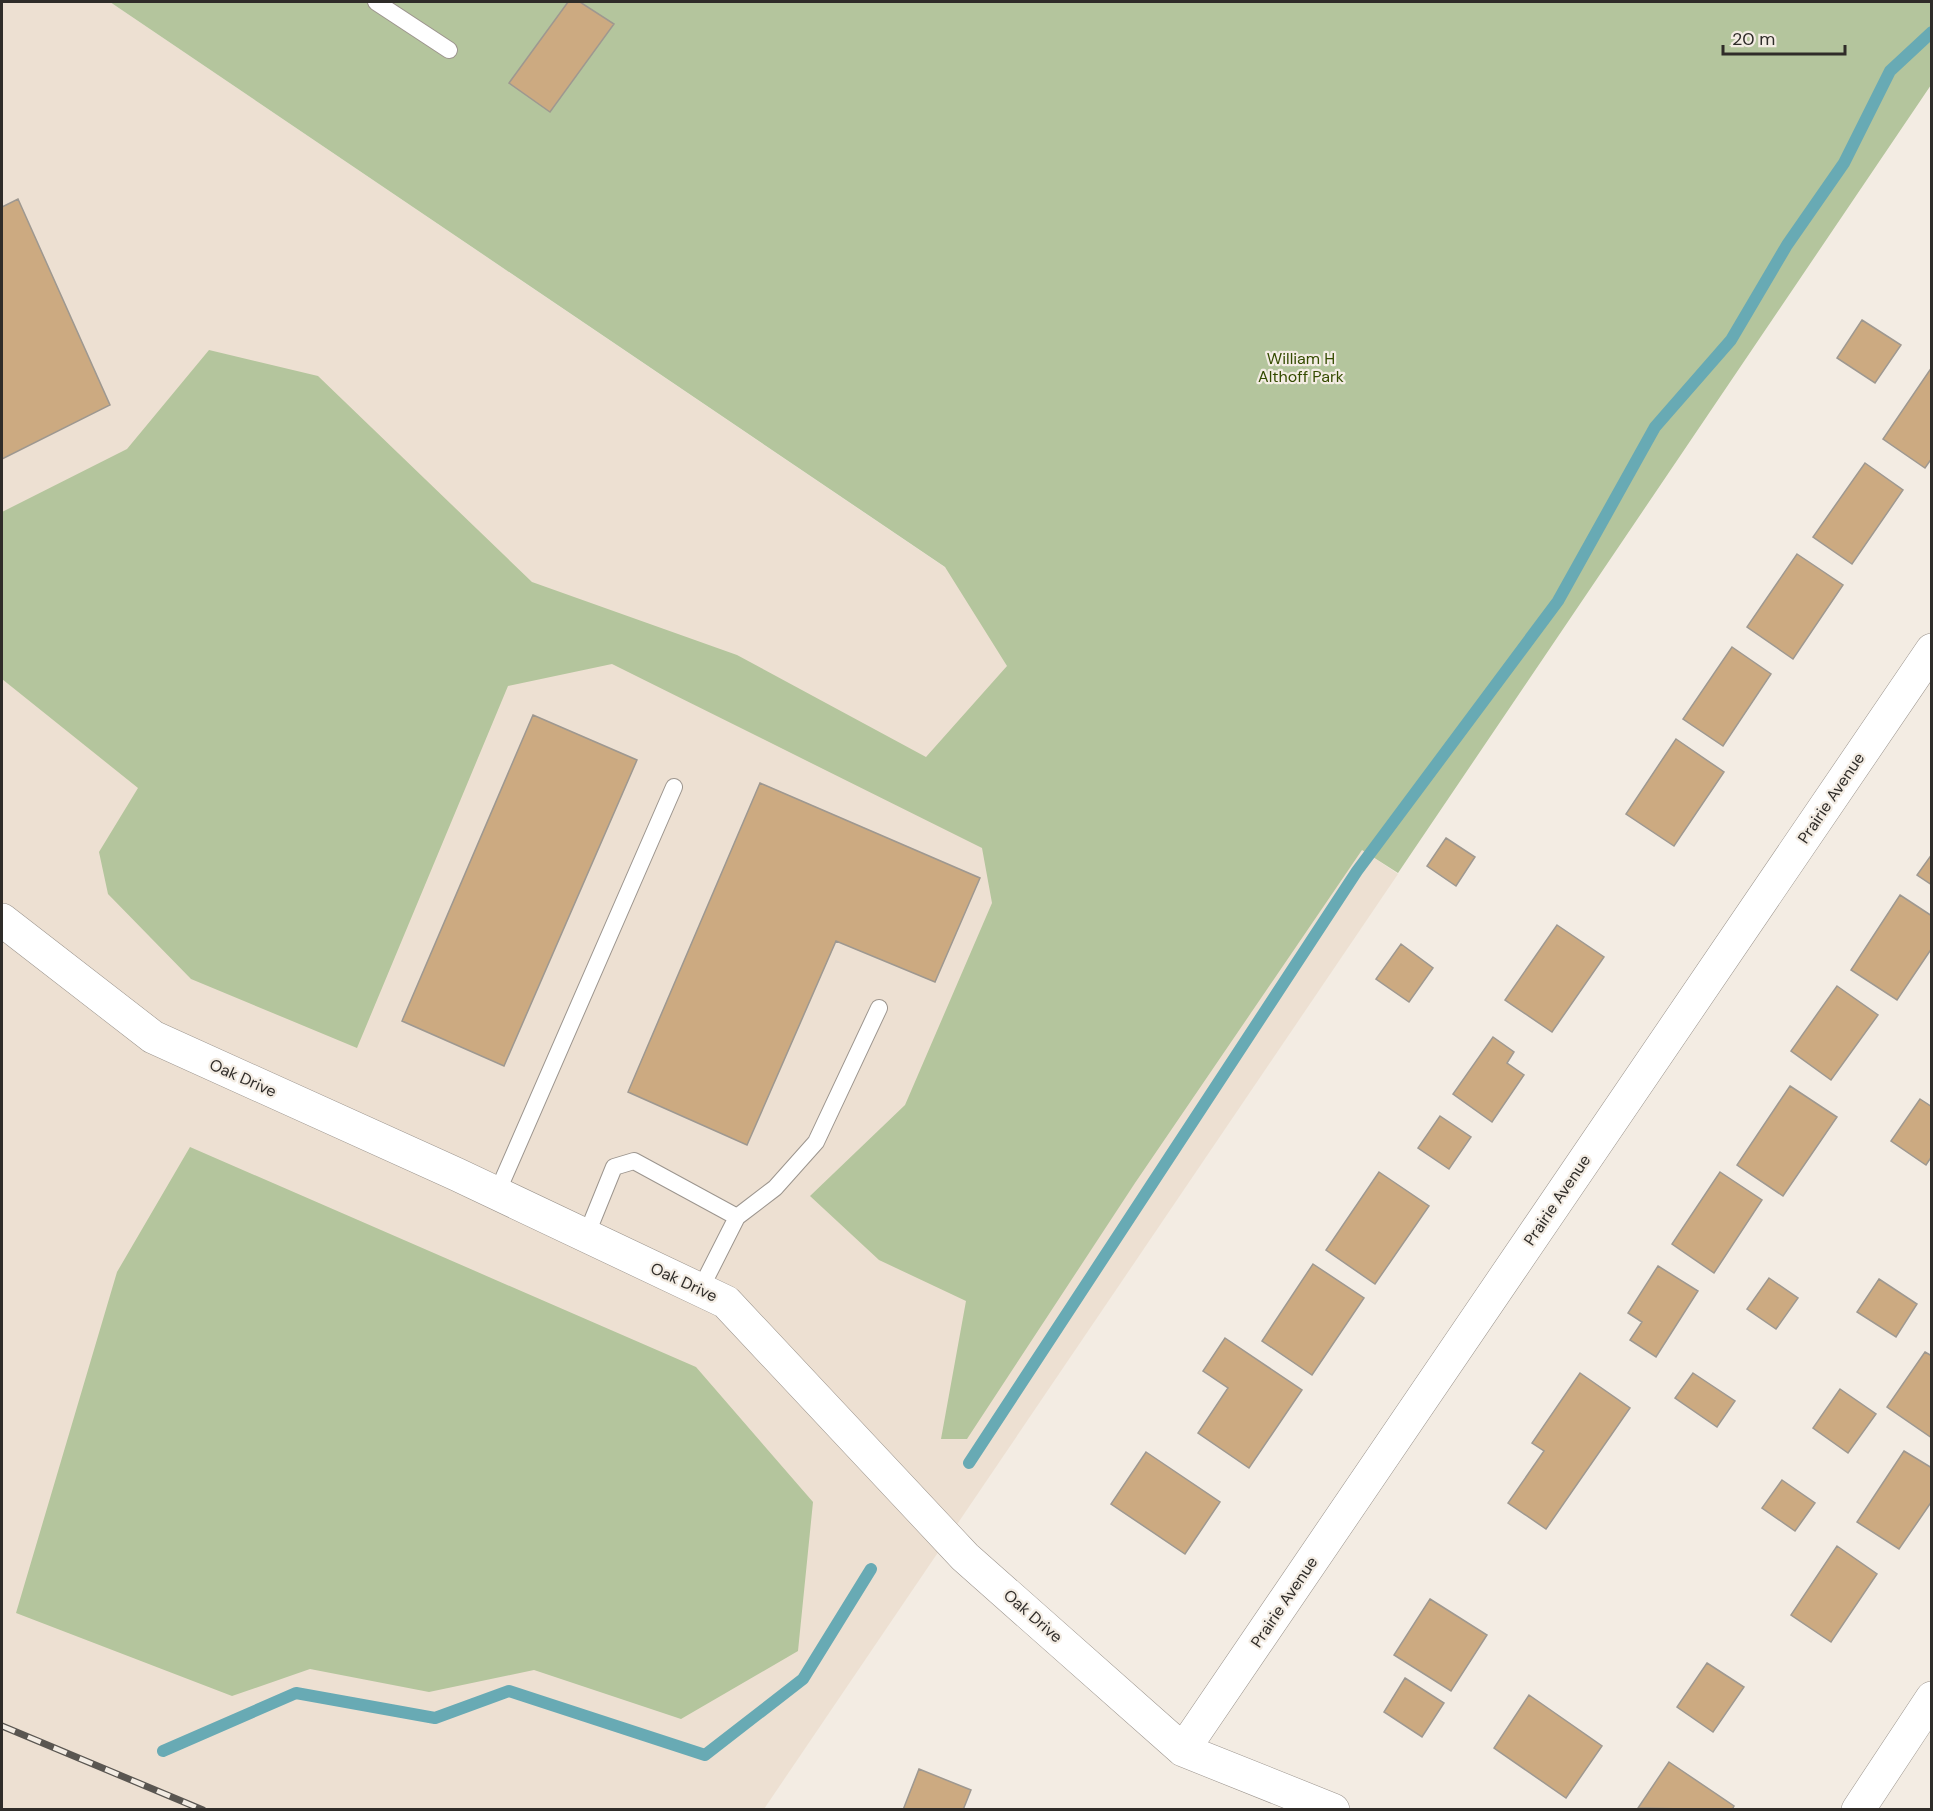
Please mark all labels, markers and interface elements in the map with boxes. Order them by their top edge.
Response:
scale bar [1723,18,1844,56]
text: 20 m [1732,27,1775,51]
park label: William H Althoff Park [1258,348,1344,387]
street label: Prairie Avenue [1793,749,1869,847]
street label: Oak Drive [206,1054,280,1102]
street label: Prairie Avenue [1519,1151,1595,1249]
street label: Oak Drive [647,1257,721,1307]
street label: Prairie Avenue [1246,1553,1322,1651]
street label: Oak Drive [999,1585,1067,1647]

